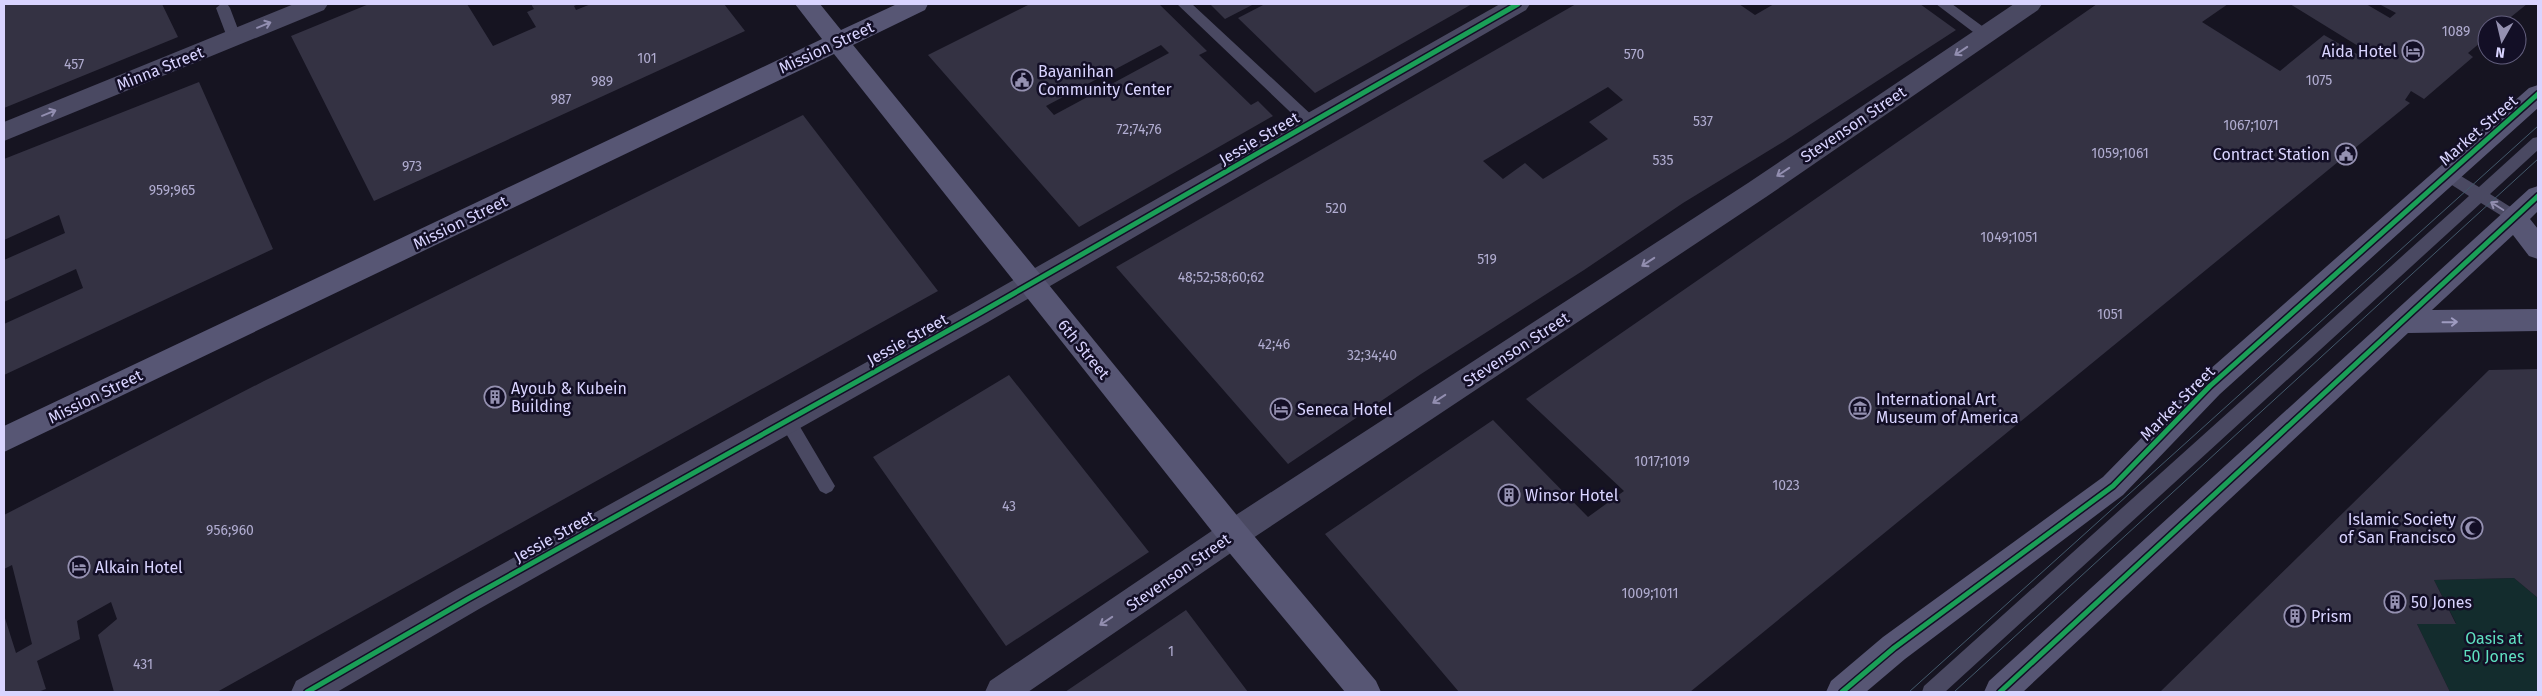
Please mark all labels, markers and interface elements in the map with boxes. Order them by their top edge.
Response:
north arrow [2477,15,2527,65]
street label: Mission Street [776,17,877,78]
one-way arrow [256,20,271,29]
house number: 1089 [2442,23,2470,40]
hotel icon: Aida Hotel [2401,39,2425,63]
street label: Minna Street [114,42,207,95]
place label: Aida Hotel [2322,42,2397,61]
text: N [2494,43,2506,61]
house number: 570 [1624,46,1644,63]
one-way arrow [1954,46,1968,56]
house number: 101 [637,50,657,67]
house number: 457 [64,56,84,73]
place label: Bayanihan Community Center [1038,62,1172,99]
public building icon: Bayanihan Community Center [1010,68,1034,92]
house number: 1075 [2306,72,2332,89]
house number: 989 [591,73,613,90]
street label: Stevenson Street [1797,82,1910,167]
house number: 987 [550,91,572,108]
street label: Market Street [2435,91,2522,170]
one-way arrow [41,108,56,118]
street label: Jessie Street [1216,108,1303,169]
house number: 537 [1693,113,1713,130]
house number: 1067;1071 [2223,117,2279,134]
house number: 72;74;76 [1116,121,1162,138]
public building icon: Contract Station [2334,142,2358,166]
house number: 1059;1061 [2091,145,2149,162]
place label: Contract Station [2213,145,2330,164]
house number: 535 [1653,152,1673,169]
house number: 973 [402,158,422,175]
one-way arrow [1776,167,1790,177]
house number: 959;965 [149,182,195,199]
street label: Mission Street [410,191,511,253]
house number: 520 [1325,200,1347,217]
one-way arrow [2491,201,2505,211]
house number: 1049;1051 [1980,229,2038,246]
house number: 519 [1477,251,1497,268]
one-way arrow [1641,257,1655,267]
house number: 48;52;58;60;62 [1178,269,1264,286]
house number: 1051 [2097,306,2123,323]
street label: Stevenson Street [1460,308,1573,391]
street label: Jessie Street [864,309,951,369]
street label: 6th Street [1054,316,1114,383]
one-way arrow [2442,317,2458,326]
house number: 42;46 [1258,336,1290,353]
house number: 32;34;40 [1347,347,1397,364]
street label: Market Street [2136,362,2219,445]
street label: Mission Street [45,365,146,427]
place label: Ayoub & Kubein Building [511,379,627,416]
building icon: Ayoub & Kubein Building [483,385,507,409]
place label: International Art Museum of America [1876,390,2019,427]
one-way arrow [1432,394,1446,404]
museum icon: International Art Museum of America [1848,396,1872,420]
hotel icon: Seneca Hotel [1269,397,1293,421]
place label: Seneca Hotel [1297,400,1392,419]
house number: 1017;1019 [1634,453,1690,470]
house number: 1023 [1772,477,1800,494]
building icon: Winsor Hotel [1497,483,1521,507]
place label: Winsor Hotel [1525,486,1619,505]
house number: 43 [1002,498,1016,515]
street label: Jessie Street [511,506,598,566]
place label: Islamic Society of San Francisco [2339,510,2456,547]
mosque icon: Islamic Society of San Francisco [2460,516,2484,540]
house number: 956;960 [206,522,254,539]
street label: Stevenson Street [1123,529,1234,615]
hotel icon: Alkain Hotel [67,555,91,579]
place label: Alkain Hotel [95,558,183,577]
house number: 1009;1011 [1621,585,1679,602]
building icon: 50 Jones [2383,590,2407,614]
place label: 50 Jones [2411,593,2472,612]
building icon: Prism [2283,604,2307,628]
place label: Prism [2311,607,2352,626]
one-way arrow [1100,616,1114,626]
park label: Oasis at 50 Jones [2464,629,2524,666]
house number: 1 [1168,643,1174,660]
house number: 431 [133,656,153,673]

